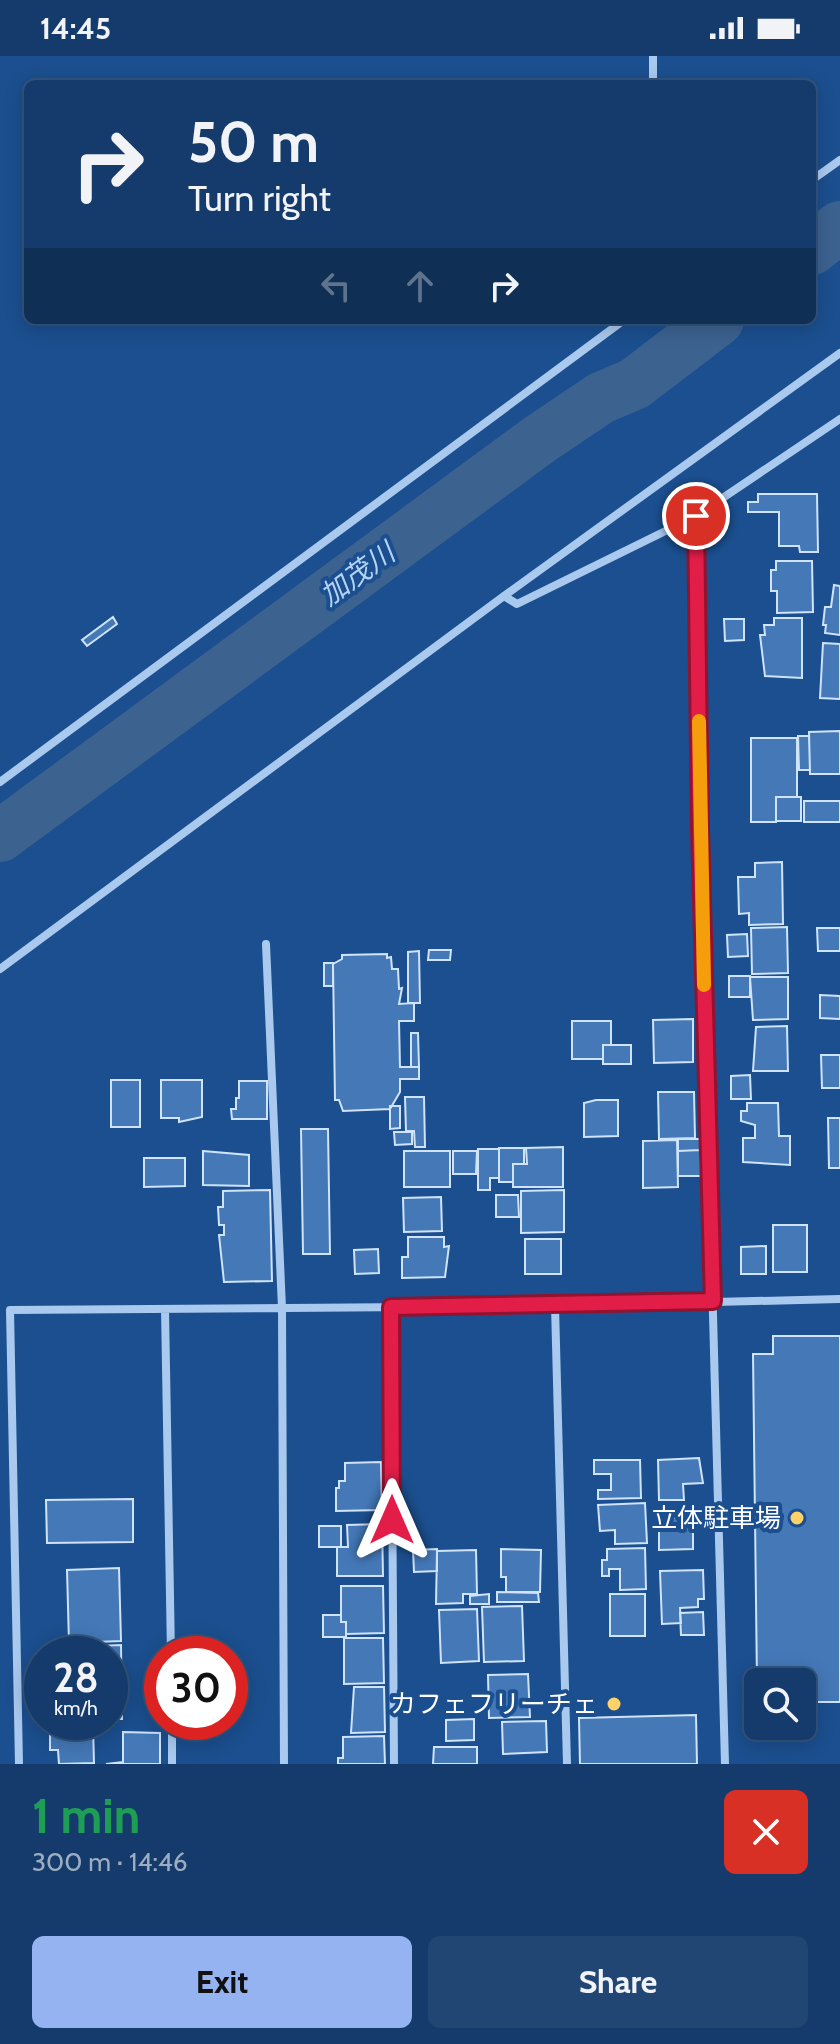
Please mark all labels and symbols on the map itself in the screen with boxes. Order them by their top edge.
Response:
pin [662,482,730,550]
water label: 加茂川 [313,534,403,612]
position arrow [350,1478,434,1562]
place label: 立体駐車場 [651,1502,781,1534]
marker: 立体駐車場 [788,1509,806,1527]
speed limit sign: 30 [144,1636,248,1740]
place label: カフェフリーチェ [390,1688,598,1720]
marker: カフェフリーチェ [605,1695,623,1713]

